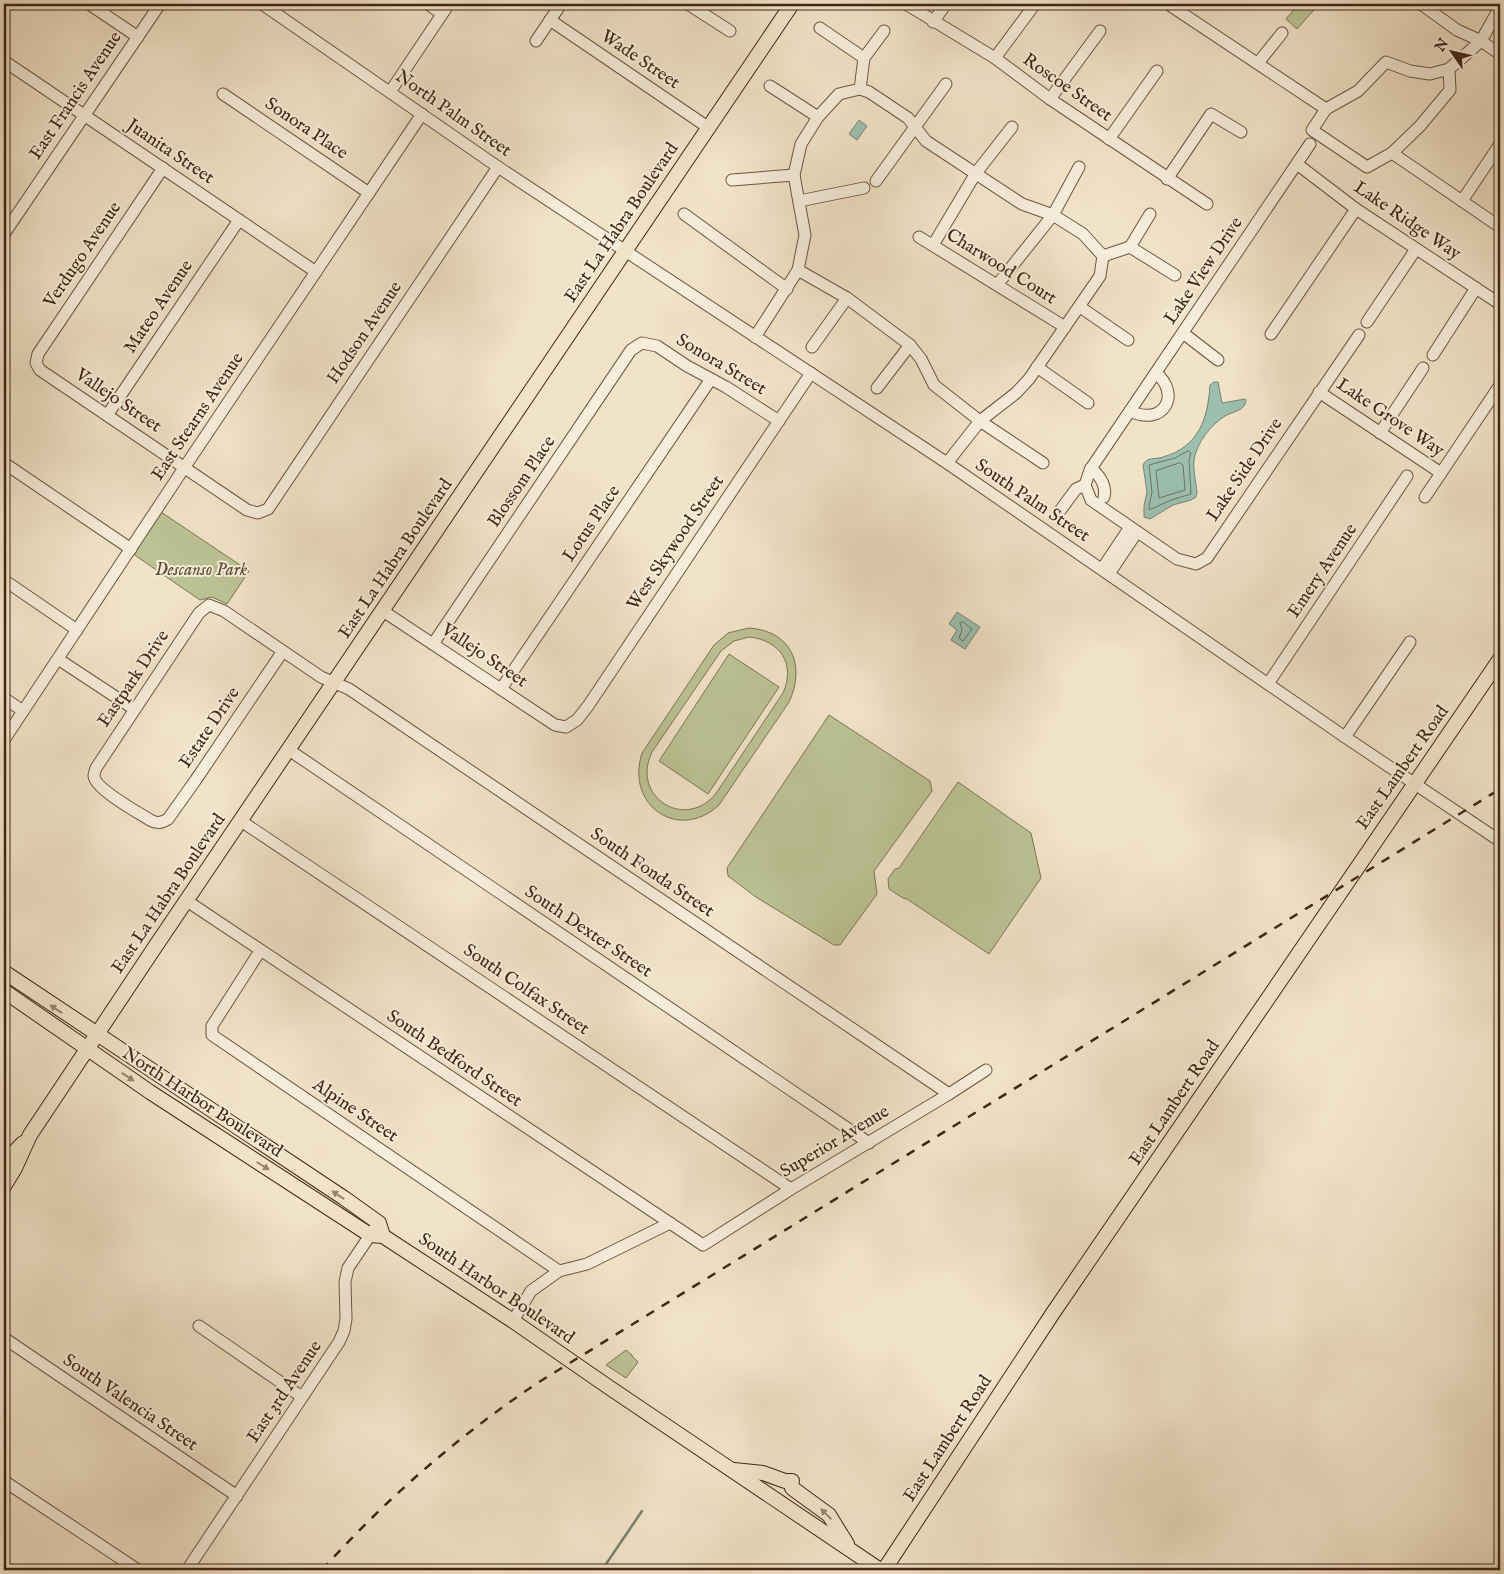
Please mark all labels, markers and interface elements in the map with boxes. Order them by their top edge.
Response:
street label: Wade Street [596,25,684,95]
street label: East Francis Avenue [25,28,127,164]
north arrow [1426,28,1476,78]
text: N [1431,35,1453,56]
street label: Roscoe Street [1018,49,1116,127]
street label: North Palm Street [390,65,516,163]
street label: Sonora Place [260,93,352,165]
street label: Juanita Street [120,113,218,190]
street label: East La Habra Boulevard [560,138,684,307]
street label: Lake Ridge Way [1349,177,1465,265]
street label: Verdugo Avenue [39,198,127,313]
street label: Lake View Drive [1160,213,1248,329]
street label: Charwood Court [941,224,1061,310]
street label: Mateo Avenue [119,256,199,358]
street label: Hodson Avenue [322,277,408,389]
street label: Sonora Street [672,329,770,401]
street label: East Stearns Avenue [147,349,249,485]
street label: Vallejo Street [70,363,165,438]
street label: Lake Grove Way [1332,373,1448,463]
street label: Lake Side Drive [1202,414,1288,526]
street label: Blossom Place [483,432,561,532]
street label: South Palm Street [970,454,1094,548]
street label: West Skywood Street [622,471,730,615]
street label: East La Habra Boulevard [334,474,458,643]
street label: Lotus Place [558,481,626,567]
street label: Emery Avenue [1283,519,1363,623]
park label: Descanso Park [155,559,247,582]
street label: Vallejo Street [436,618,531,693]
street label: Eastpark Drive [93,626,175,732]
street label: Estate Drive [174,683,246,773]
street label: East Lambert Road [1352,701,1455,835]
street label: East La Habra Boulevard [107,809,231,978]
street label: South Fonda Street [586,823,718,923]
street label: South Dexter Street [520,881,656,983]
street label: South Colfax Street [459,939,593,1041]
one-way arrow [50,1004,63,1013]
street label: South Bedford Street [382,1005,526,1113]
street label: East Lambert Road [1125,1036,1226,1170]
street label: North Harbor Boulevard [117,1043,287,1164]
one-way arrow [121,1072,135,1082]
street label: Alpine Street [307,1073,402,1148]
street label: Superior Avenue [776,1100,894,1184]
one-way arrow [257,1162,270,1171]
one-way arrow [332,1190,345,1200]
street label: South Harbor Boulevard [414,1228,579,1350]
street label: East 3rd Avenue [242,1336,328,1448]
street label: South Valencia Street [58,1349,202,1457]
street label: East Lambert Road [898,1371,998,1507]
one-way arrow [820,1508,832,1520]

